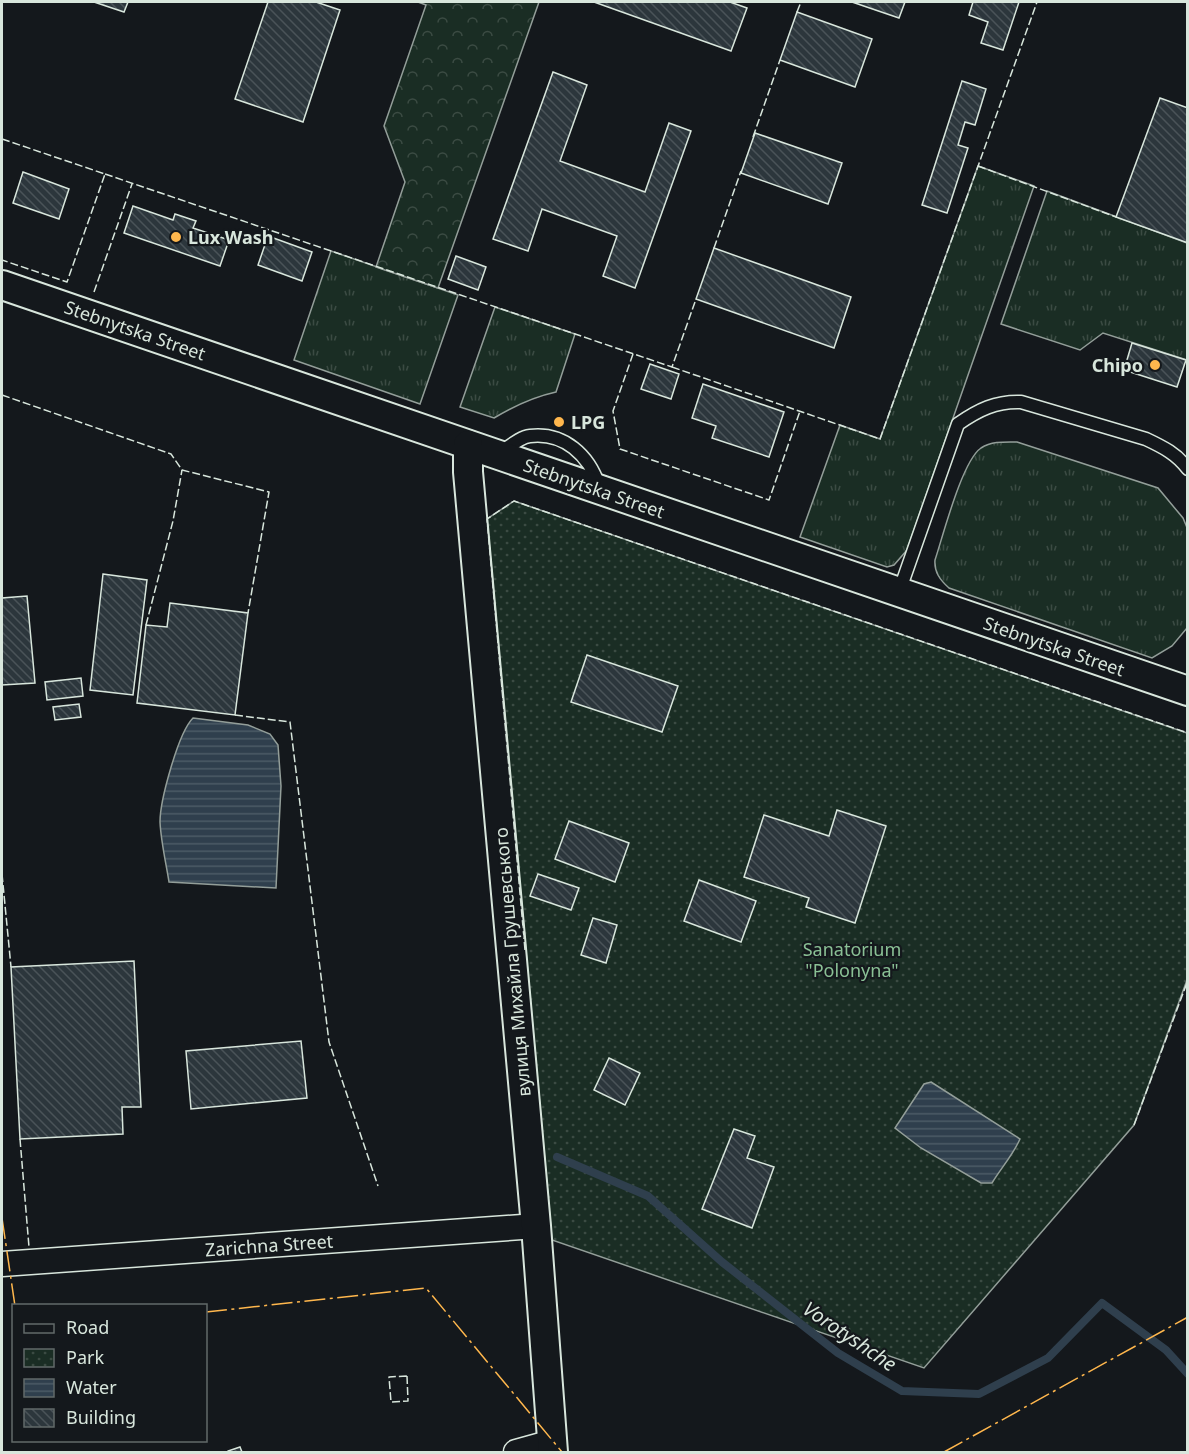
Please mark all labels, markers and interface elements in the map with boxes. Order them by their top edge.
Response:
place label: Lux Wash [188,225,273,249]
marker: Lux Wash [169,230,183,244]
street label: Stebnytska Street [61,295,209,366]
place label: Chipo [1092,353,1143,377]
marker: Chipo [1148,358,1162,372]
place label: LPG [571,410,605,434]
marker: LPG [552,415,566,429]
street label: Stebnytska Street [520,453,668,524]
street label: Stebnytska Street [980,611,1128,682]
street label: вулиця Михайла Грушевського [488,826,536,1098]
park label: Sanatorium "Polonyna" [803,937,901,982]
street label: Zarichna Street [204,1229,334,1261]
water label: Vorotyshche [798,1295,902,1377]
legend [12,1304,207,1442]
text: Road [66,1315,109,1339]
text: Park [66,1345,104,1369]
text: Water [66,1375,117,1399]
text: Building [66,1405,136,1429]

